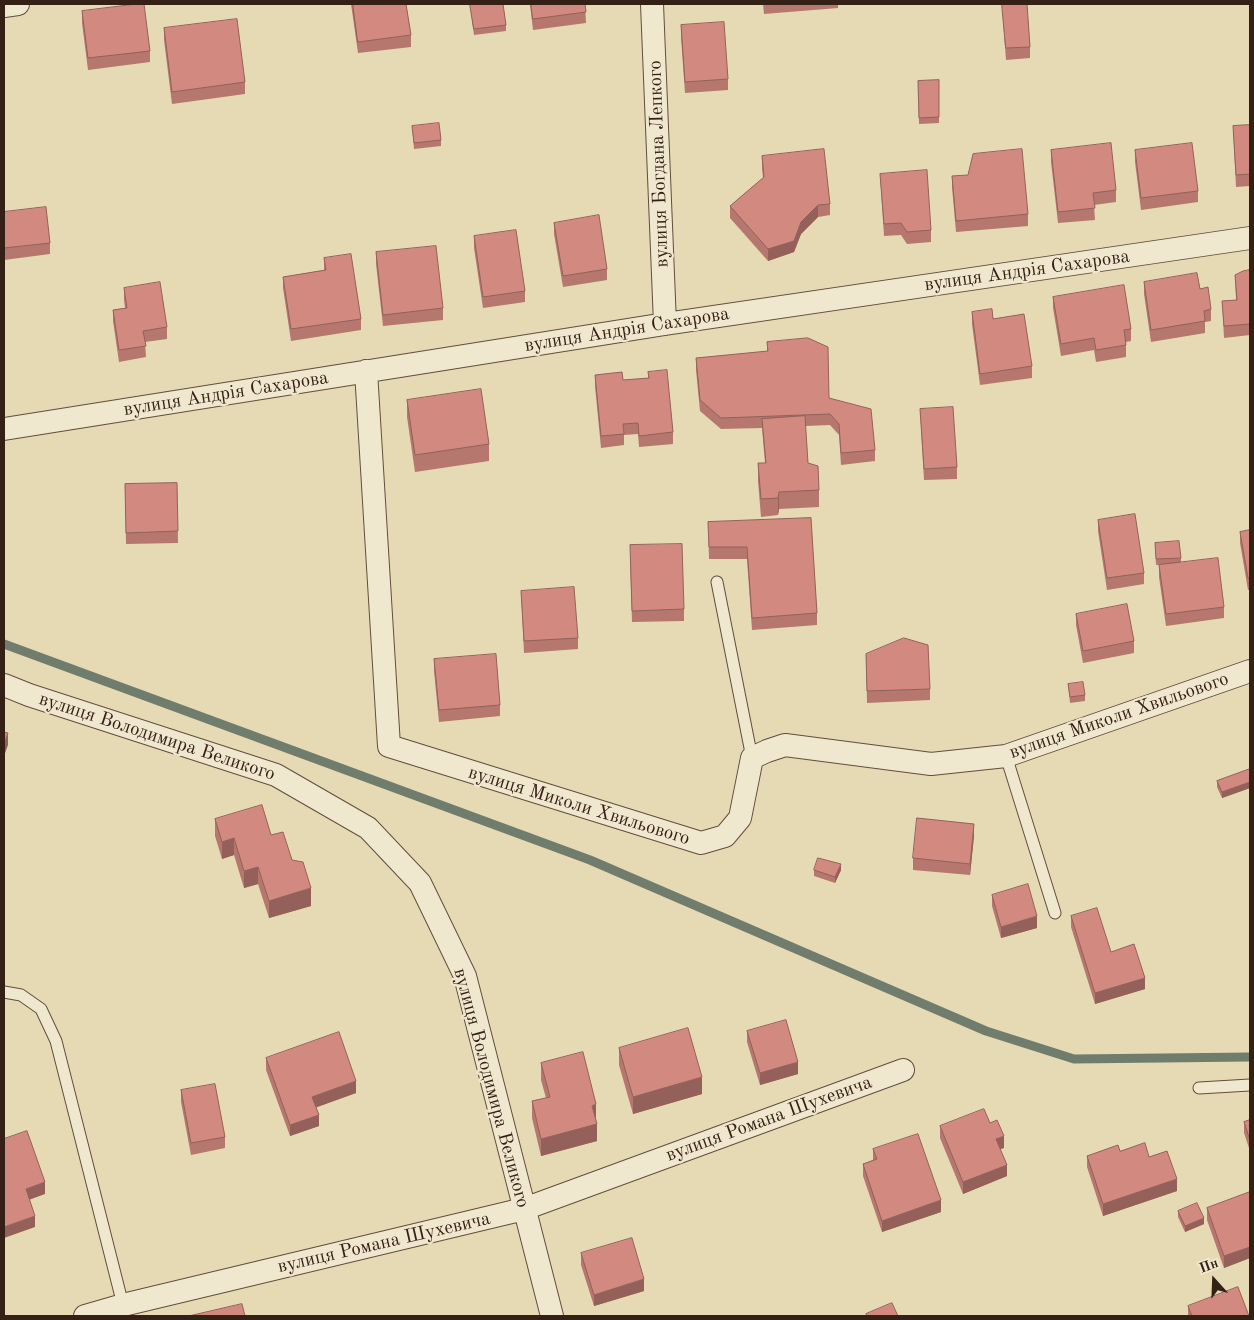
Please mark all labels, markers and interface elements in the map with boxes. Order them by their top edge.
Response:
street label: вулиця Богдана Лепкого [644,60,674,268]
street label: вулиця Андрія Сахарова [923,245,1131,297]
street label: вулиця Андрія Сахарова [523,303,731,357]
street label: вулиця Андрія Сахарова [122,367,330,421]
street label: вулиця Миколи Хвильового [1006,668,1232,764]
street label: вулиця Володимира Великого [36,688,278,786]
street label: вулиця Миколи Хвильового [465,761,693,851]
street label: вулиця Володимира Великого [448,966,534,1210]
street label: вулиця Романа Шухевича [663,1071,875,1167]
street label: вулиця Романа Шухевича [275,1207,493,1279]
north arrow [1189,1255,1239,1305]
text: Пн [1197,1256,1220,1276]

